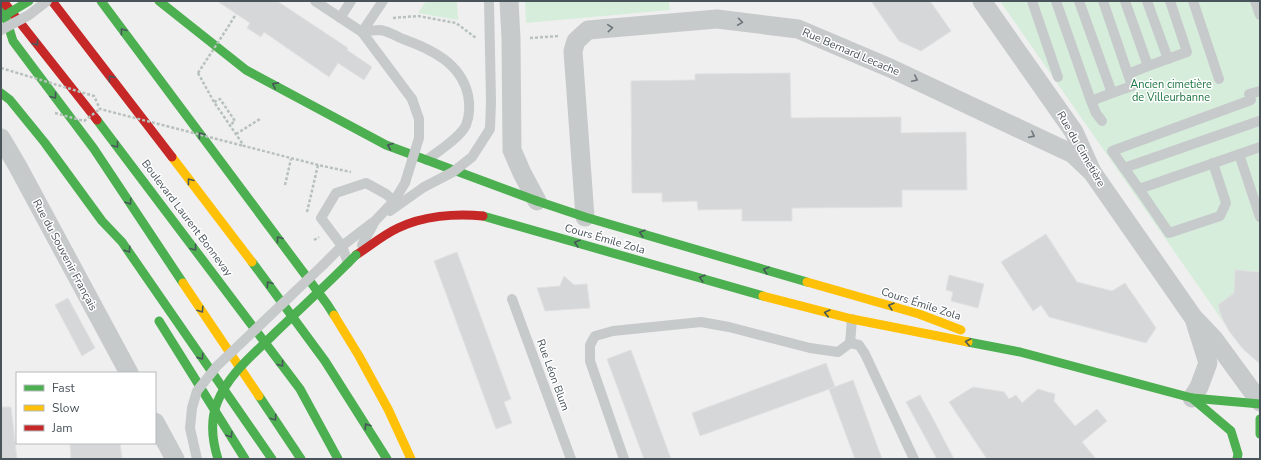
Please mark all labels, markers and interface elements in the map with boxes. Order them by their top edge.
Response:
one-way arrow [737,17,743,26]
one-way arrow [607,23,613,32]
street label: Rue Bernard Lecache [800,25,902,79]
one-way arrow [121,28,128,35]
one-way arrow [31,38,38,45]
one-way arrow [911,74,918,82]
one-way arrow [109,75,116,82]
park label: Ancien cimetière de Villeurbanne [1130,77,1212,105]
one-way arrow [272,83,279,90]
one-way arrow [49,91,56,98]
street label: Rue du Cimetière [1053,109,1109,190]
one-way arrow [1028,130,1036,138]
one-way arrow [199,132,206,139]
one-way arrow [111,140,118,147]
one-way arrow [386,143,393,151]
street label: Boulevard Laurent Bonnevay [138,157,236,280]
one-way arrow [188,179,195,186]
street label: Rue du Souvenir Français [29,197,101,313]
one-way arrow [124,198,132,205]
street label: Cours Émile Zola [563,219,647,258]
one-way arrow [638,230,645,238]
one-way arrow [277,236,284,243]
one-way arrow [573,239,580,248]
one-way arrow [190,244,197,251]
one-way arrow [123,246,131,253]
one-way arrow [763,266,770,275]
one-way arrow [698,274,705,283]
one-way arrow [267,282,274,289]
street label: Cours Émile Zola [879,283,963,324]
one-way arrow [888,302,895,311]
one-way arrow [197,306,204,313]
one-way arrow [824,309,830,317]
street label: Rue Léon Blum [533,337,573,413]
one-way arrow [965,338,971,346]
one-way arrow [196,353,204,360]
one-way arrow [276,359,283,366]
legend [16,372,156,444]
text: Fast [52,380,75,396]
text: Slow [52,400,80,416]
one-way arrow [269,414,277,421]
text: Jam [51,420,73,436]
one-way arrow [364,423,371,430]
one-way arrow [225,430,232,437]

